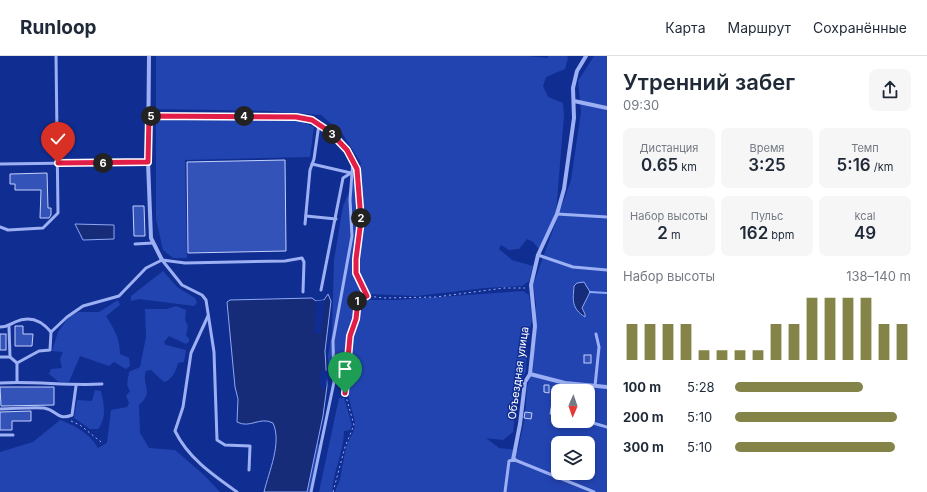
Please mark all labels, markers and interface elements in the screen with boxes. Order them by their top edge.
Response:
text: Runloop [20,16,97,39]
text: Карта [665,19,706,36]
text: Маршрут [728,19,791,36]
text: Сохранённые [813,19,907,36]
text: Утренний забег [623,69,795,95]
button: share [869,69,911,111]
text: 09:30 [623,97,659,113]
pin: 5 [141,106,161,126]
pin: 4 [234,106,254,126]
text: 5 [147,109,155,123]
text: 4 [240,109,248,123]
pin [41,122,75,163]
pin: 3 [322,124,342,144]
text: 3 [328,127,336,141]
icon: check [47,128,69,150]
text: Дистанция [640,141,698,155]
text: Время [750,141,784,155]
text: Темп [851,141,879,155]
pin: 6 [93,153,113,173]
text: 0.65 [641,155,678,175]
text: 3:25 [748,155,786,175]
text: 5:16 [837,155,871,175]
text: 6 [99,156,107,170]
text: km [678,160,697,174]
text: /km [871,160,893,174]
pin: 2 [351,208,371,228]
text: Набор высоты [630,209,708,223]
text: Пульс [751,209,783,223]
text: kcal [854,209,876,223]
text: 2 [358,211,364,225]
text: 2 [657,223,668,243]
text: 162 [740,223,768,243]
text: 49 [854,223,876,243]
text: m [668,228,681,242]
text: bpm [768,228,794,242]
text: Набор высоты [623,268,715,284]
text: 138–140 m [846,268,911,284]
pin: 1 [347,291,367,311]
text: 1 [355,294,359,308]
street label: Объездная улица [505,326,531,420]
pin [328,352,362,393]
icon: arrive [334,358,356,380]
text: 100 m [623,379,661,395]
text: 5:28 [687,379,715,395]
north arrow [551,384,595,428]
map controls [551,384,595,480]
text: 200 m [623,409,664,425]
text: 5:10 [687,409,712,425]
button: layers [551,436,595,480]
text: 300 m [623,439,664,455]
text: 5:10 [687,439,712,455]

